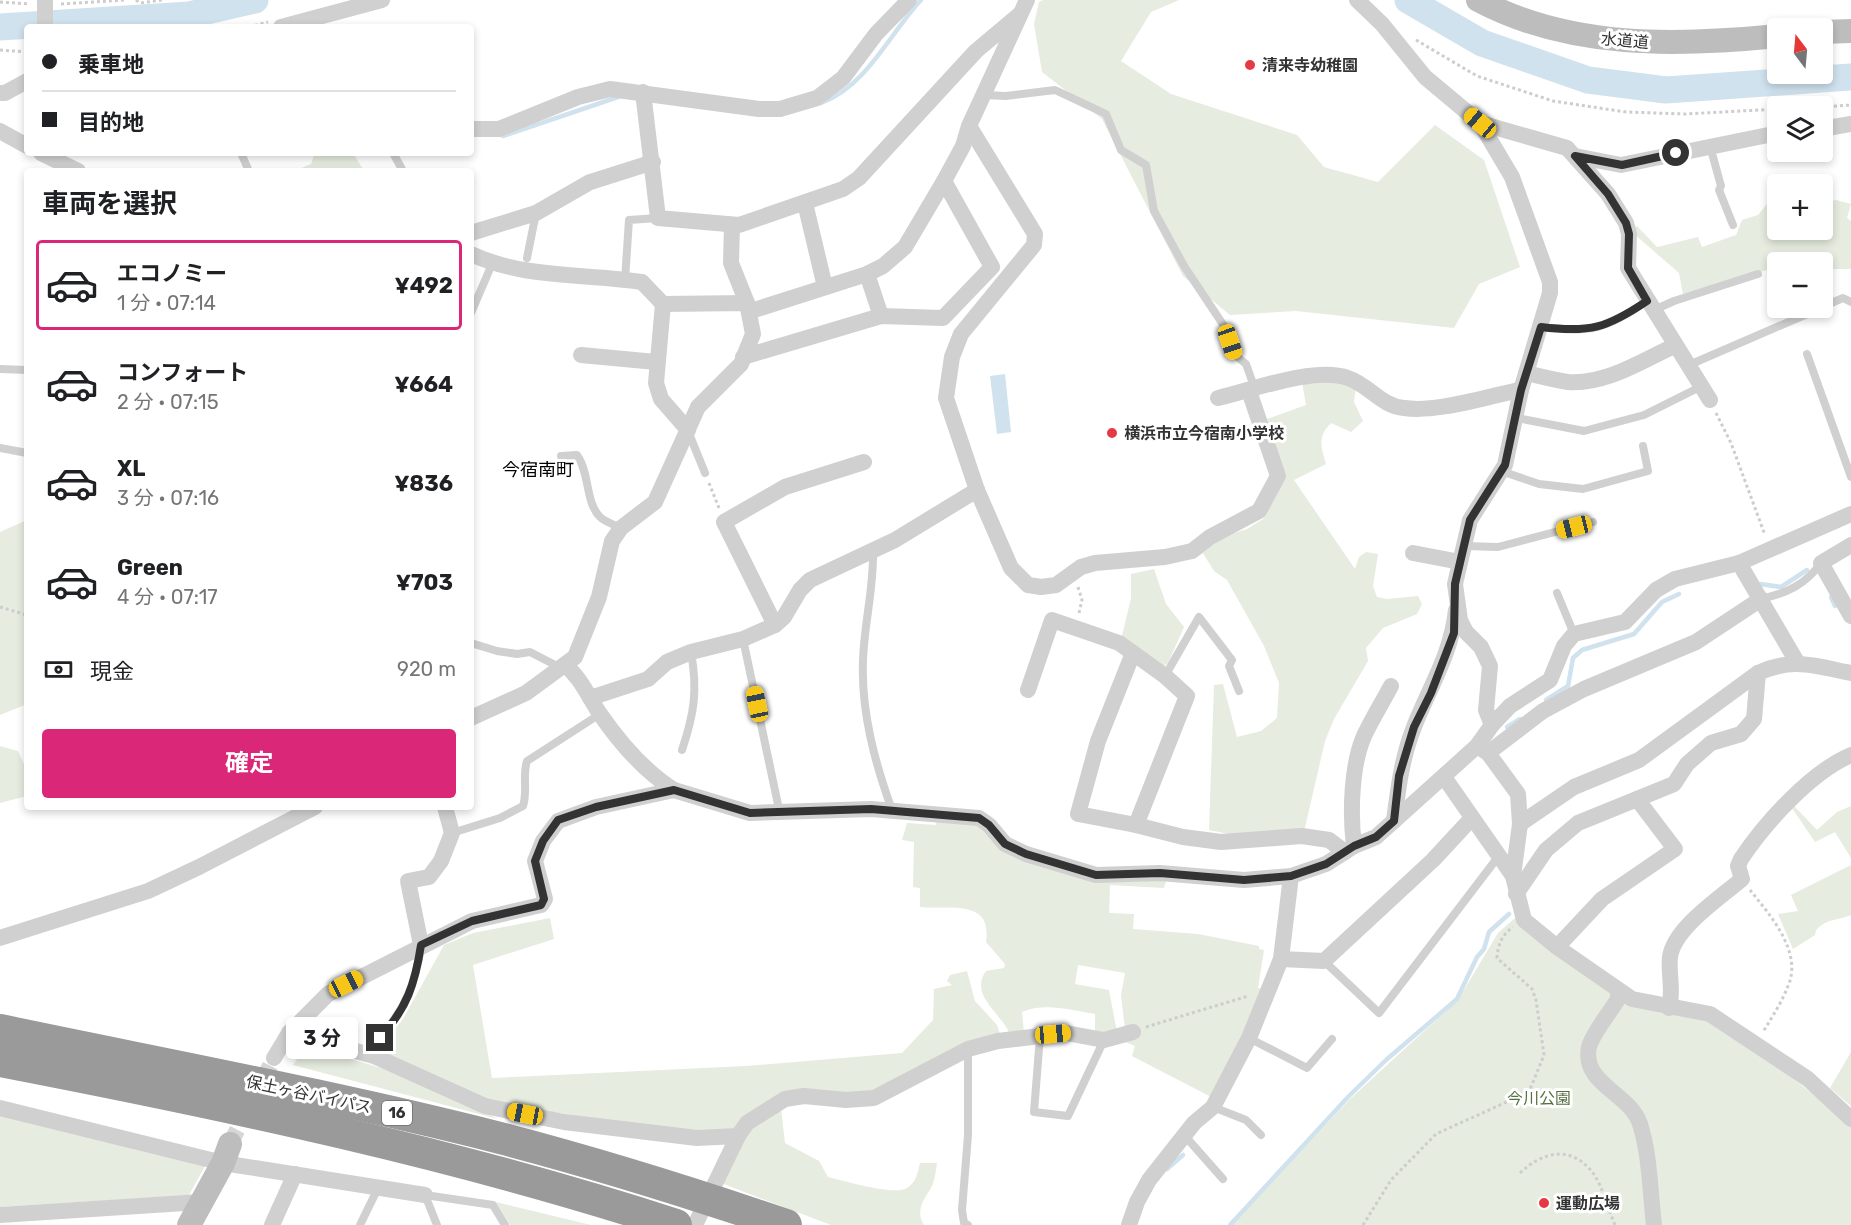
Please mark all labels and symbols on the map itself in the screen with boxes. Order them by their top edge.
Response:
north arrow [1767,18,1833,84]
street label: 水道道 [1600,29,1650,52]
place label: 清来寺幼稚園 [1262,56,1358,75]
marker: 清来寺幼稚園 [1243,58,1257,72]
car [1460,105,1500,141]
route start [1662,139,1689,166]
car [1216,322,1244,362]
place label: 横浜市立今宿南小学校 [1124,424,1284,443]
marker: 横浜市立今宿南小学校 [1105,426,1119,440]
district label: 今宿南町 [502,459,574,481]
car [1554,514,1594,540]
car [744,685,770,723]
car [326,968,366,1000]
callout: 3 分 [287,1017,359,1059]
car [1034,1023,1072,1045]
route end [366,1024,393,1051]
street label: 保土ヶ谷バイパス [244,1072,373,1117]
park label: 今川公園 [1507,1089,1571,1108]
road number: 16 [382,1101,412,1125]
car [506,1102,544,1126]
place label: 運動広場 [1556,1194,1620,1213]
marker: 運動広場 [1537,1196,1551,1210]

